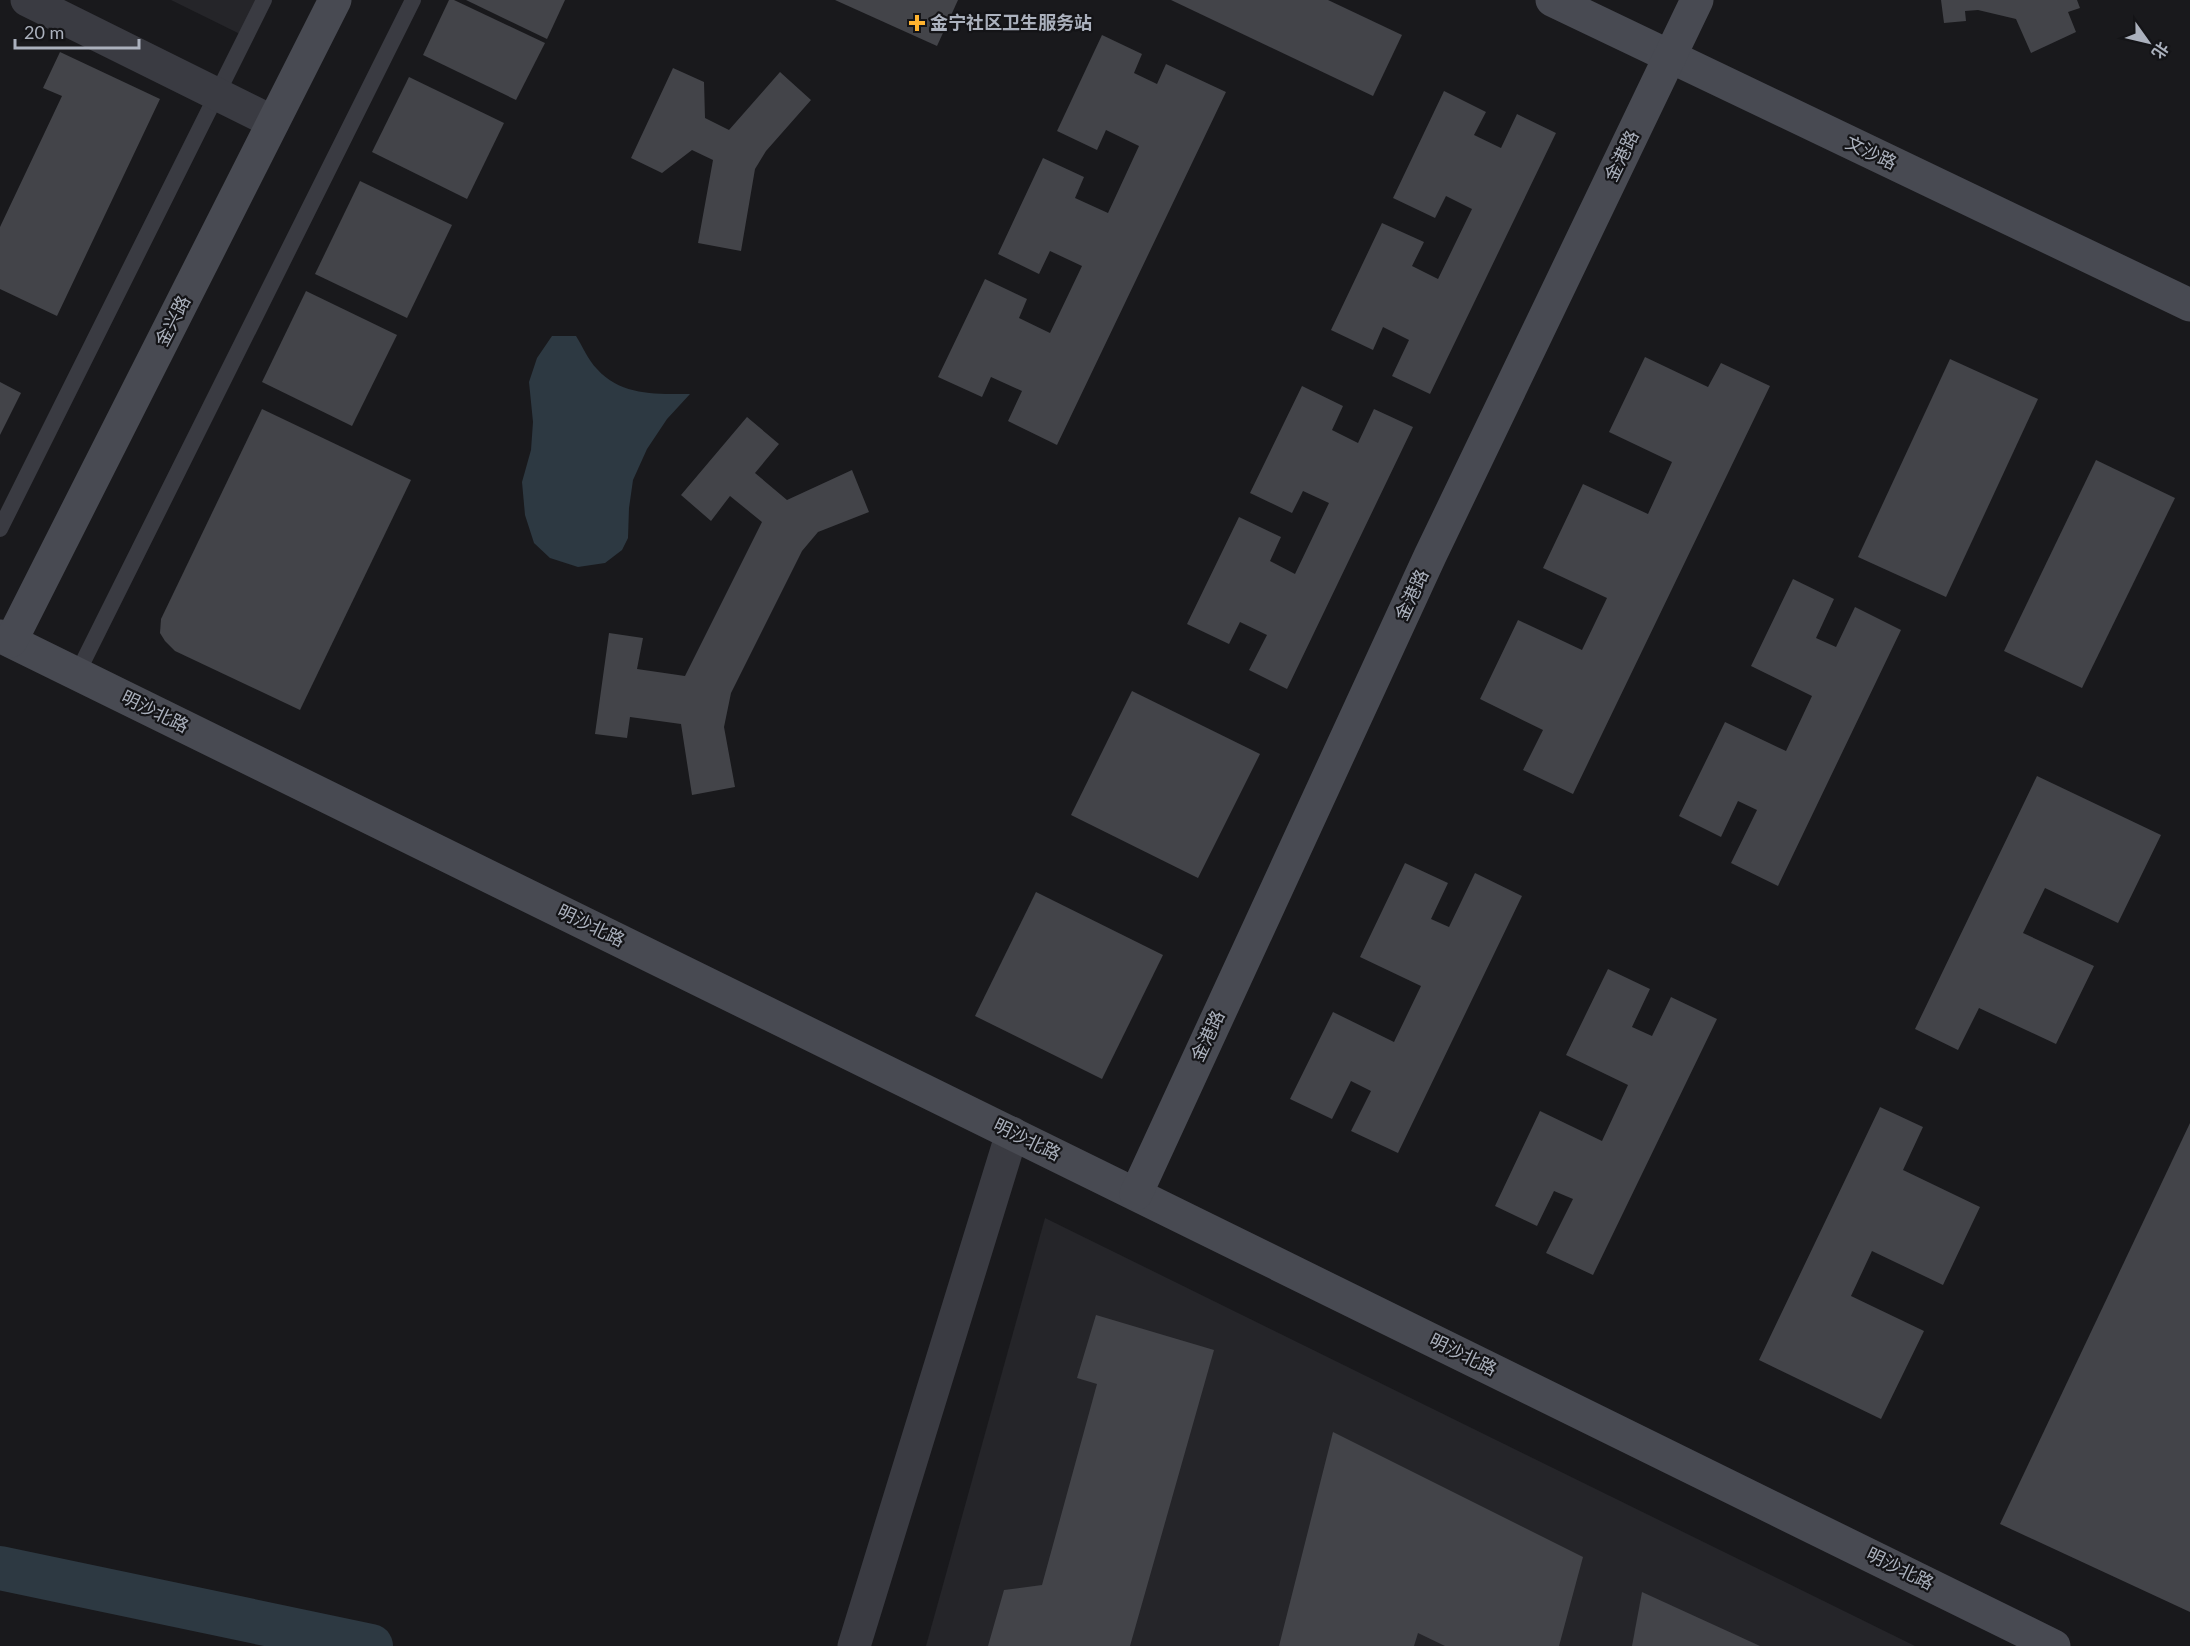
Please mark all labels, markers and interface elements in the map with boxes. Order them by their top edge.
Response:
place label: 金宁社区卫生服务站 [930,11,1092,33]
scale bar [15,12,140,50]
north arrow [2118,12,2178,72]
marker: 金宁社区卫生服务站 [908,14,926,32]
text: 20 m [24,21,64,43]
text: 北 [2148,39,2173,63]
street label: 金港路 [1599,126,1643,185]
street label: 文沙路 [1842,131,1901,173]
street label: 金兴路 [150,291,194,350]
street label: 金港路 [1390,565,1432,624]
street label: 明沙北路 [118,685,193,737]
street label: 明沙北路 [554,899,629,951]
street label: 金港路 [1186,1006,1228,1065]
street label: 明沙北路 [990,1113,1065,1165]
street label: 明沙北路 [1426,1328,1501,1380]
street label: 明沙北路 [1863,1542,1938,1594]

